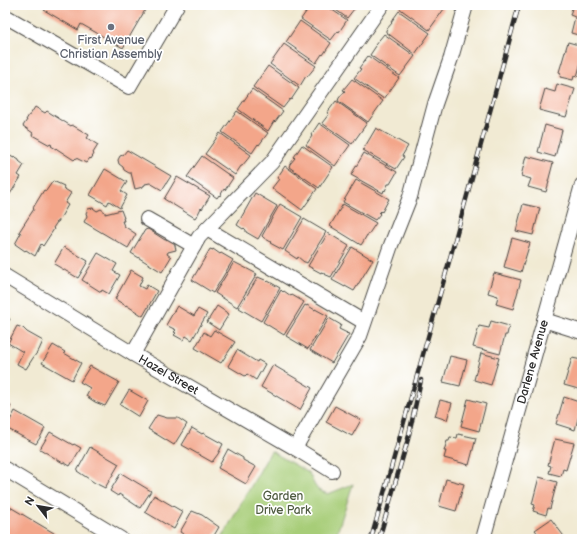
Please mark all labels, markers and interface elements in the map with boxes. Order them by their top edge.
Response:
marker: First Avenue Christian Assembly [106,22,116,32]
place label: First Avenue Christian Assembly [60,33,163,62]
street label: Darlene Avenue [514,318,551,406]
street label: Hazel Street [136,351,202,398]
north arrow [18,486,58,526]
park label: Garden Drive Park [255,489,311,518]
text: N [22,494,38,508]

